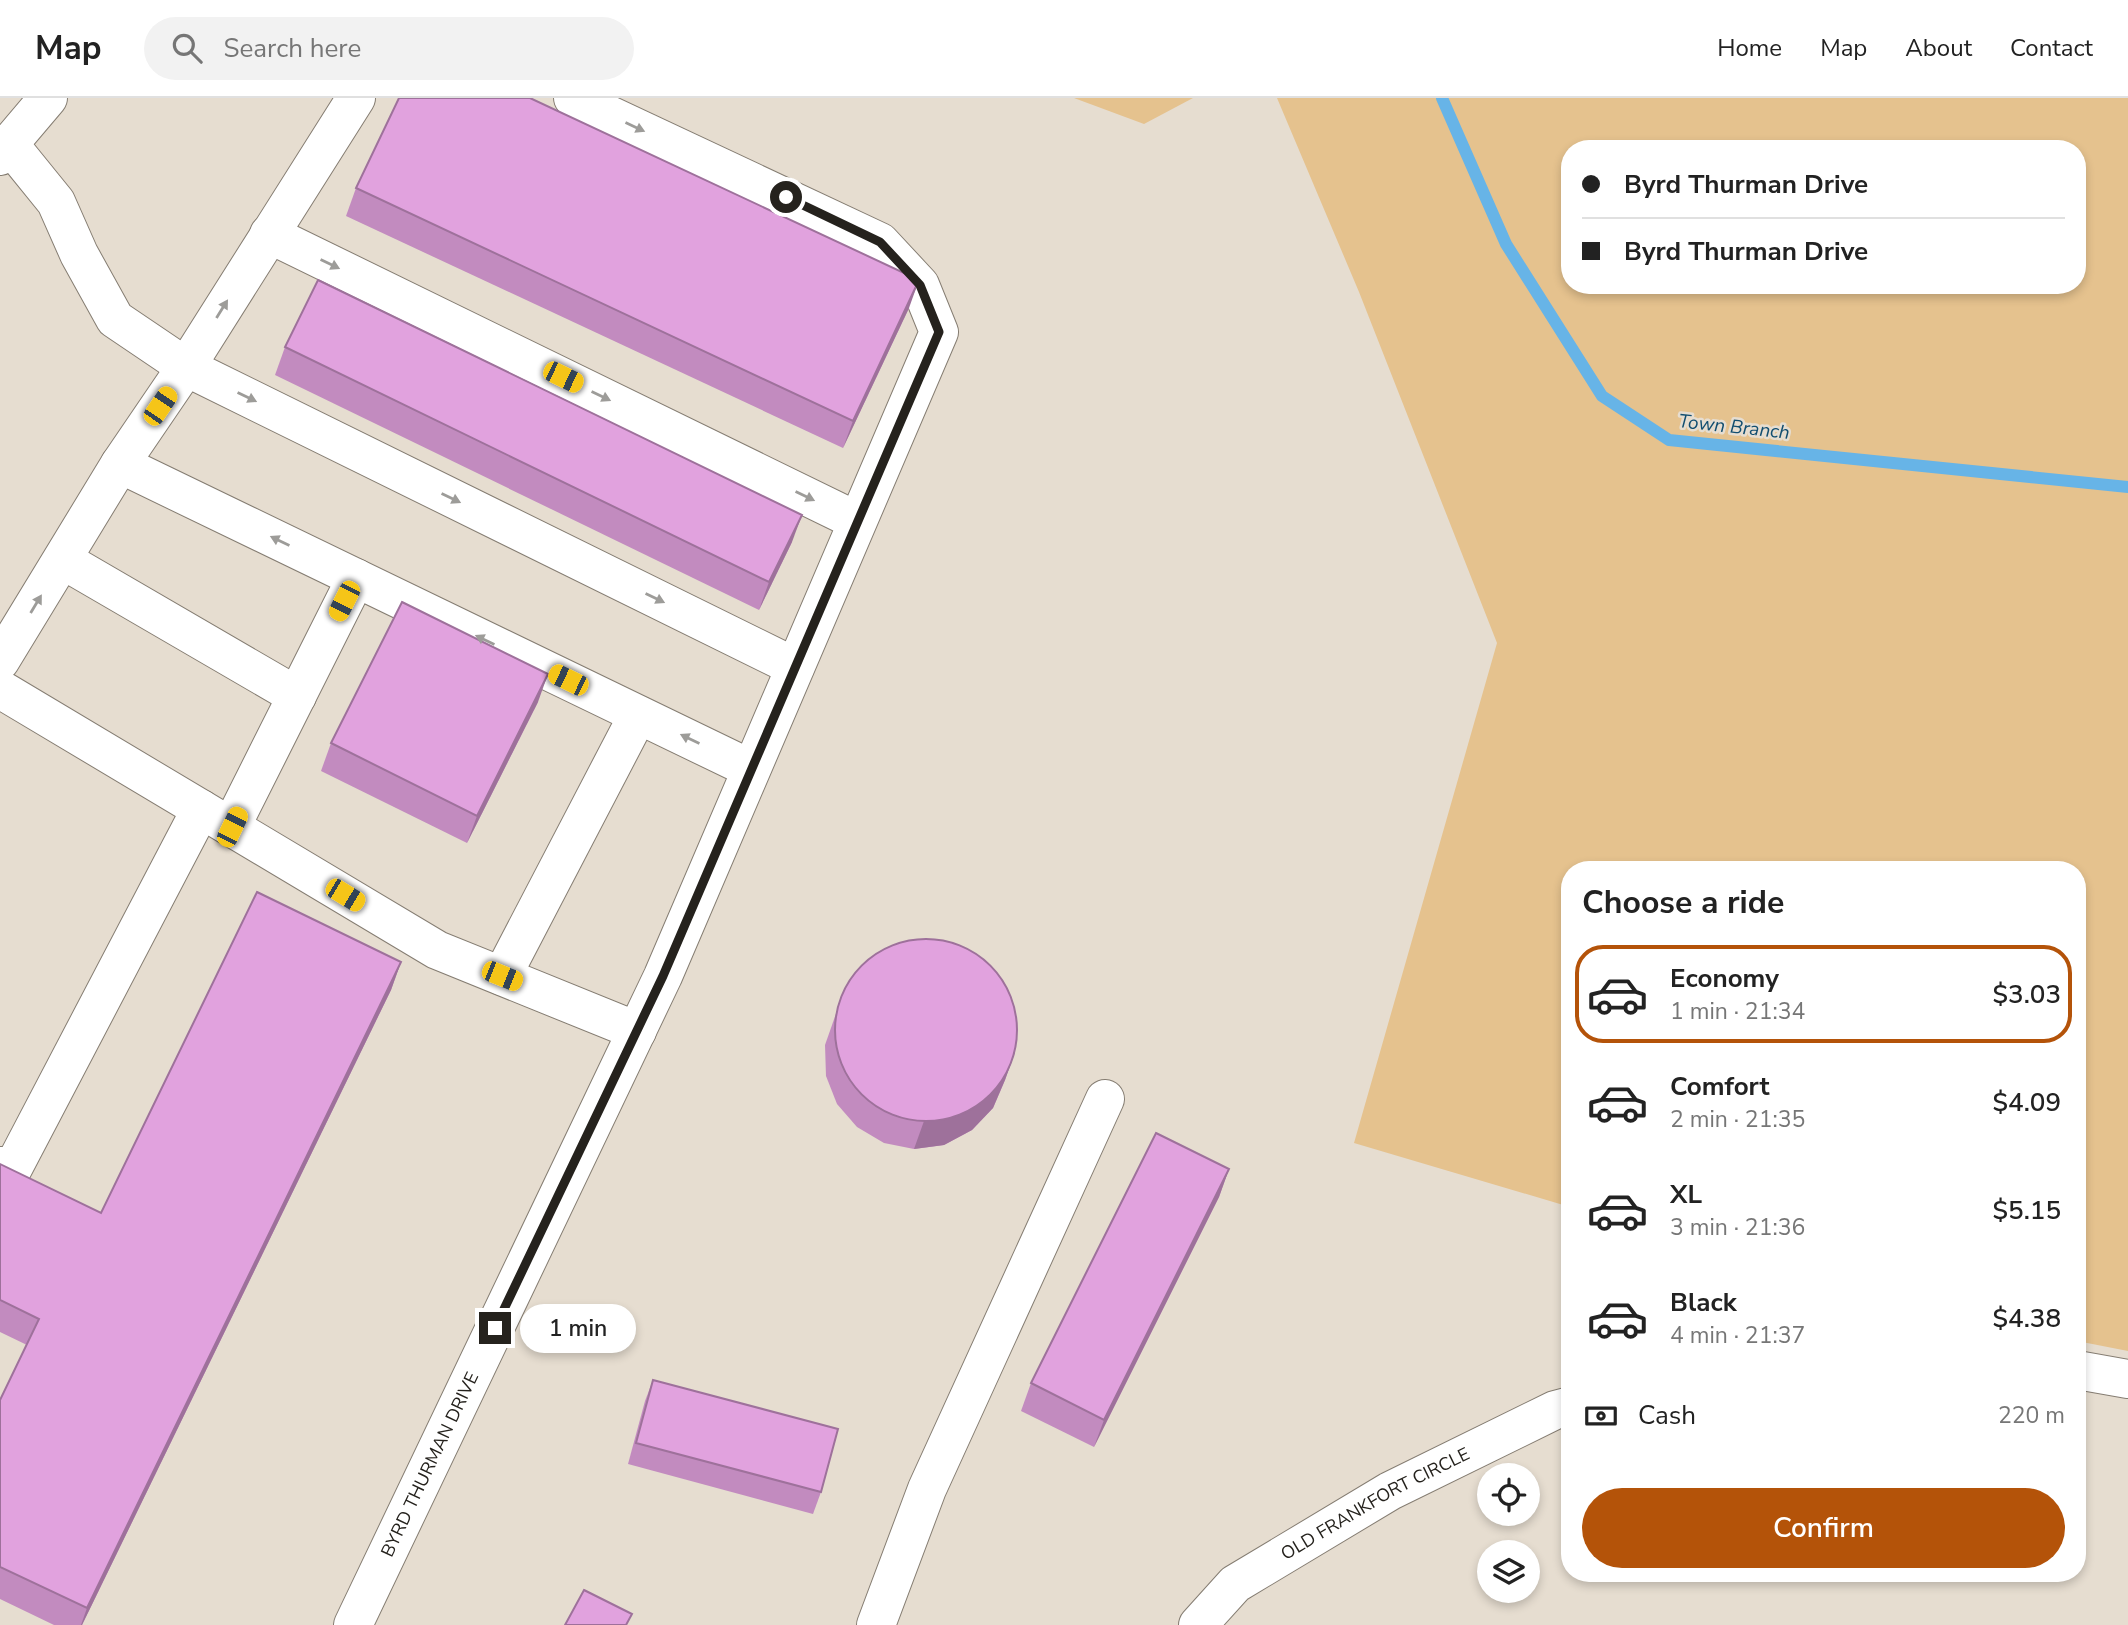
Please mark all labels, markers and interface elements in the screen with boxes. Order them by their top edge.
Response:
search box [144,17,634,80]
text: Map [35,26,102,71]
icon: search [168,29,206,67]
text: Search here [224,31,361,66]
text: Home [1717,32,1782,64]
text: Map [1820,32,1867,64]
text: About [1905,32,1972,64]
text: Contact [2010,32,2093,64]
one-way arrow [625,121,645,133]
text: Byrd Thurman Drive [1624,167,1868,202]
route start [770,181,802,213]
text: Byrd Thurman Drive [1624,234,1868,269]
one-way arrow [320,258,340,269]
one-way arrow [215,300,228,319]
car [540,358,587,396]
car [140,383,181,429]
one-way arrow [591,390,611,401]
one-way arrow [237,392,257,403]
water label: Town Branch [1677,408,1791,446]
one-way arrow [795,490,815,501]
one-way arrow [441,492,461,503]
one-way arrow [270,536,290,547]
car [326,578,363,624]
one-way arrow [645,593,665,604]
one-way arrow [30,594,43,613]
one-way arrow [475,635,495,646]
car [545,661,592,699]
one-way arrow [680,734,700,745]
car [214,804,251,850]
car [322,875,369,915]
text: Choose a ride [1582,881,1784,924]
car [479,958,526,994]
text: Economy [1670,961,1779,996]
icon: car [1586,963,1649,1026]
text: $3.03 [1992,977,2061,1012]
text: 1 min · 21:34 [1670,996,1805,1027]
text: Comfort [1670,1069,1770,1104]
icon: car [1586,1071,1649,1134]
text: $4.09 [1992,1085,2061,1120]
text: 2 min · 21:35 [1670,1104,1805,1135]
text: XL [1670,1177,1702,1212]
icon: car [1586,1179,1649,1242]
text: $5.15 [1992,1193,2061,1228]
text: 3 min · 21:36 [1670,1212,1805,1243]
text: Black [1670,1285,1737,1320]
icon: car [1586,1287,1649,1350]
text: $4.38 [1992,1301,2061,1336]
callout: 1 min [520,1304,635,1352]
route end [479,1312,511,1344]
text: 1 min [549,1313,607,1344]
text: 4 min · 21:37 [1670,1320,1805,1351]
street label: BYRD THURMAN DRIVE [375,1368,484,1561]
icon: cash [1582,1397,1620,1435]
text: Cash [1638,1398,1696,1433]
text: 220 m [1998,1400,2065,1431]
street label: OLD FRANKFORT CIRCLE [1276,1442,1474,1566]
map controls [1477,1463,1540,1603]
button: locate [1477,1463,1540,1526]
button: Confirm [1582,1488,2065,1568]
button: layers [1477,1540,1540,1603]

